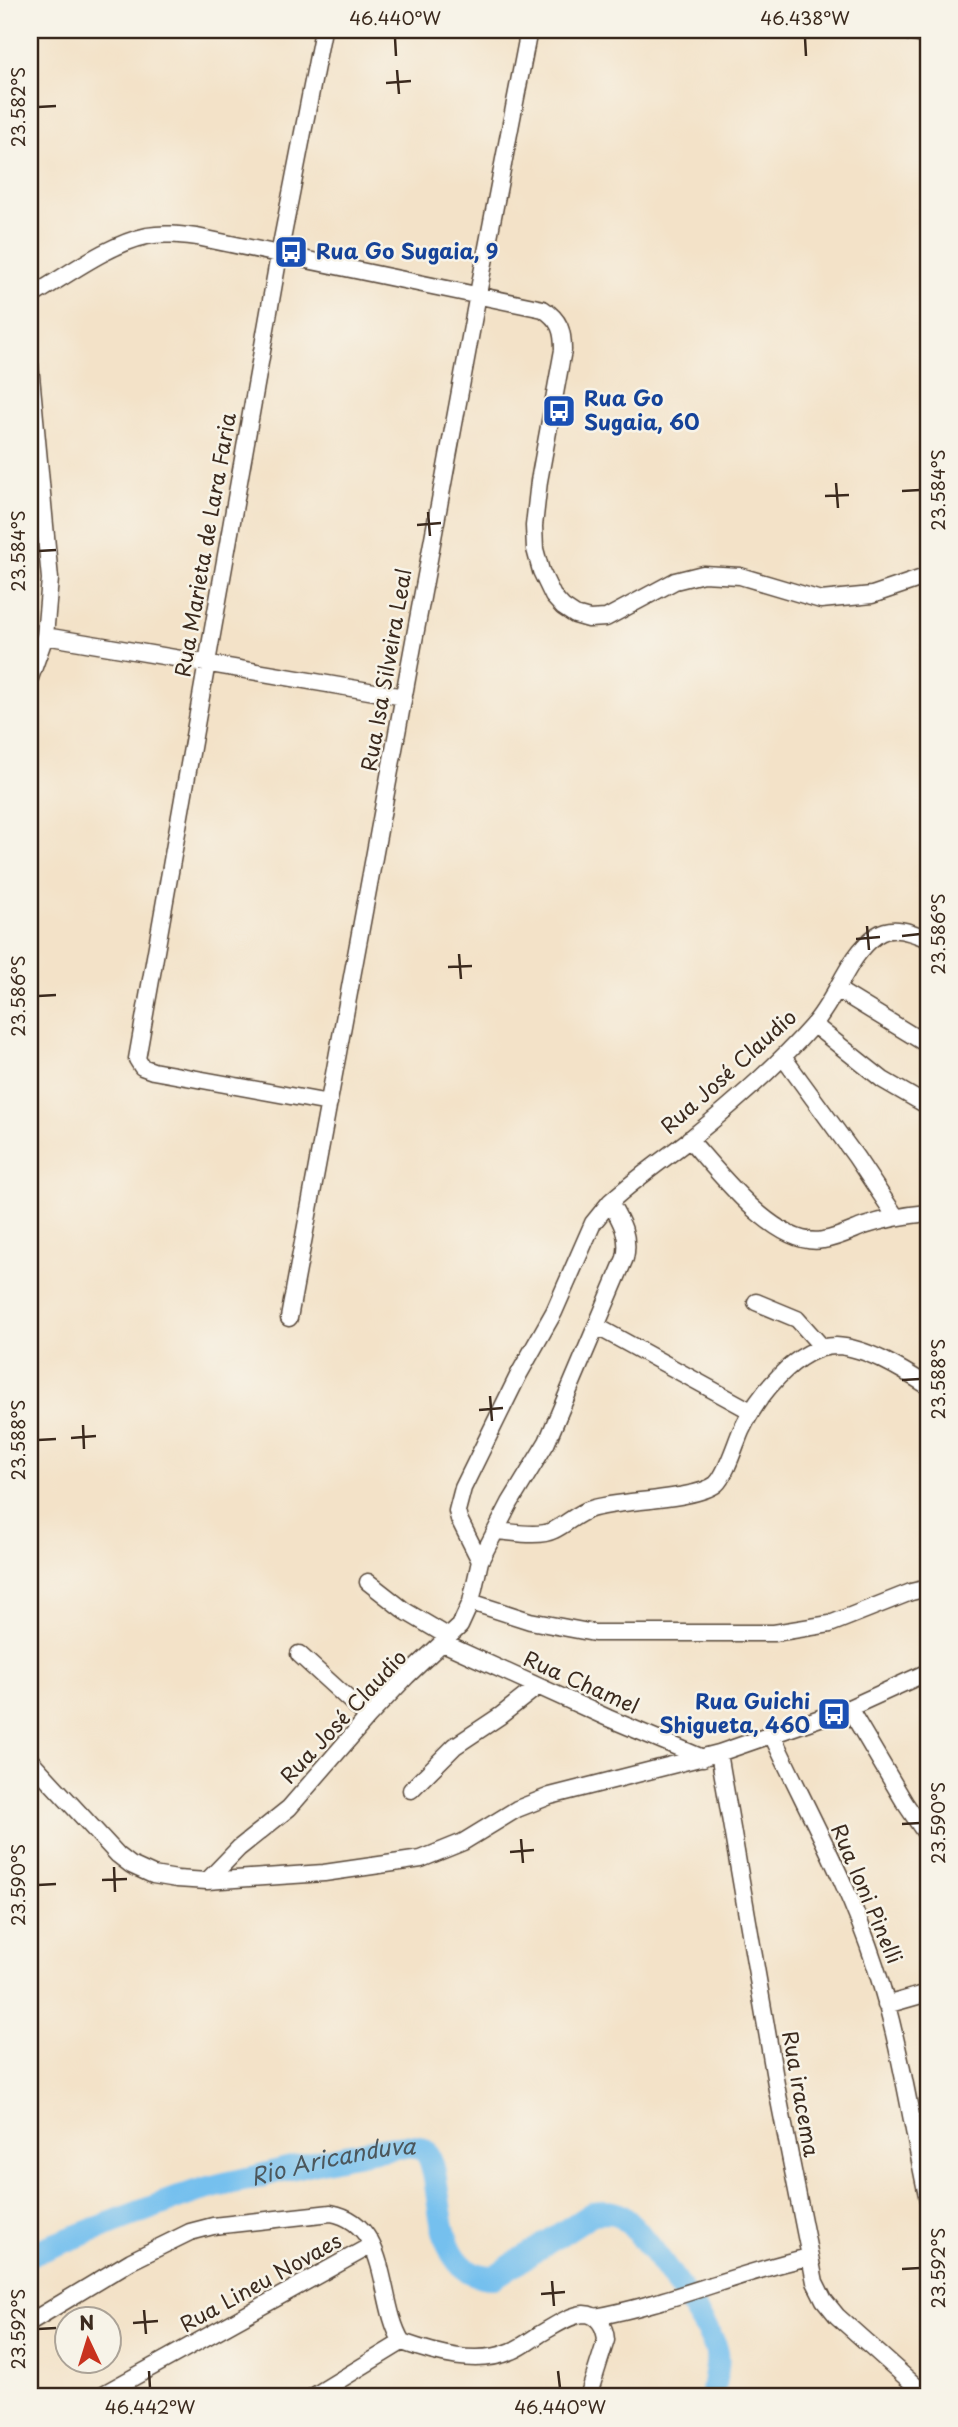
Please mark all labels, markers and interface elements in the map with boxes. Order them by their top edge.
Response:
text: 46.440°W [349,4,441,31]
text: 46.438°W [760,4,850,31]
text: 23.582°S [4,67,31,147]
bus stop icon: Rua Go Sugaia, 9 [272,233,310,271]
place label: Rua Go Sugaia, 9 [316,234,498,266]
place label: Rua Go Sugaia, 60 [584,381,699,437]
bus stop icon: Rua Go Sugaia, 60 [540,392,578,430]
street label: Rua Marieta de Lara Faria [165,409,243,679]
text: 23.584°S [924,449,951,531]
text: 23.584°S [4,510,31,592]
street label: Rua Isa Silveira Leal [351,566,419,773]
text: 23.586°S [924,893,951,975]
text: 23.586°S [4,955,31,1037]
street label: Rua José Claudio [653,1001,803,1140]
text: 23.588°S [924,1339,951,1419]
text: 23.588°S [4,1400,31,1480]
street label: Rua José Claudio [272,1641,413,1790]
street label: Rua Chamel [519,1641,645,1721]
place label: Rua Guichi Shigueta, 460 [659,1684,810,1740]
bus stop icon: Rua Guichi Shigueta, 460 [815,1695,853,1733]
text: 23.590°S [924,1782,951,1864]
street label: Rua Ioni Pinelli [824,1818,912,1968]
text: 23.590°S [4,1844,31,1926]
street label: Rua iracema [775,2028,829,2160]
water label: Rio Aricanduva [246,2127,417,2194]
street label: Rua Lineu Novaes [173,2223,347,2339]
text: 23.592°S [924,2227,951,2309]
text: 23.592°S [4,2288,31,2370]
north arrow [52,2304,122,2374]
text: N [78,2308,95,2337]
text: 46.442°W [105,2393,196,2420]
text: 46.440°W [514,2393,606,2420]

